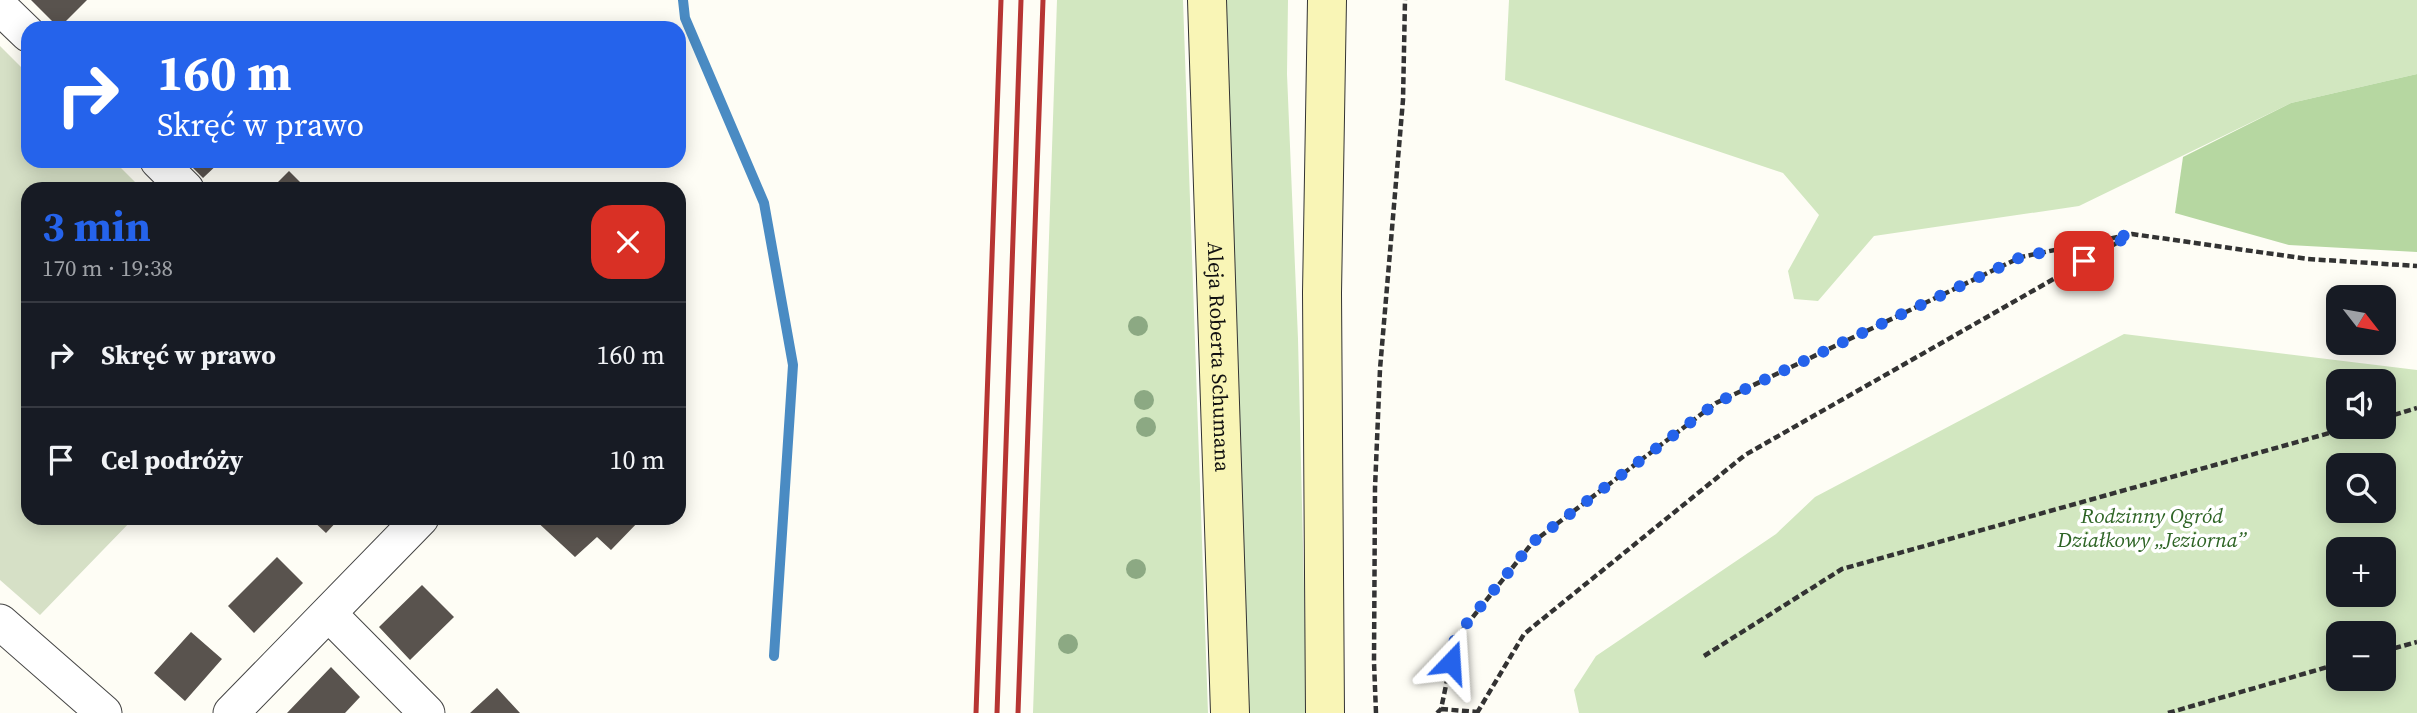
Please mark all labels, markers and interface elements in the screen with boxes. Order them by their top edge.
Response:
text: 160 m [157,39,292,106]
icon: right [42,49,133,140]
text: Skręć w prawo [157,103,364,147]
text: 3 min [42,197,151,255]
button: close [591,205,665,279]
pin [2054,231,2114,291]
street label: Aleja Roberta Schumana [1201,241,1237,473]
icon: arrive [2065,242,2103,280]
text: 170 m · 19:38 [42,252,173,284]
north arrow [2326,285,2396,355]
map controls [2326,285,2396,691]
icon: right [42,336,80,374]
text: Skręć w prawo [101,337,276,373]
text: 160 m [597,337,665,373]
button: sound [2326,369,2396,439]
icon: arrive [42,441,80,479]
text: Cel podróży [101,442,243,478]
text: 10 m [610,442,665,478]
button: search [2326,453,2396,523]
park label: Rodzinny Ogród Działkowy „Jeziorna” [2056,501,2248,554]
button: + [2326,537,2396,607]
button: − [2326,621,2396,691]
position arrow [1414,625,1488,699]

